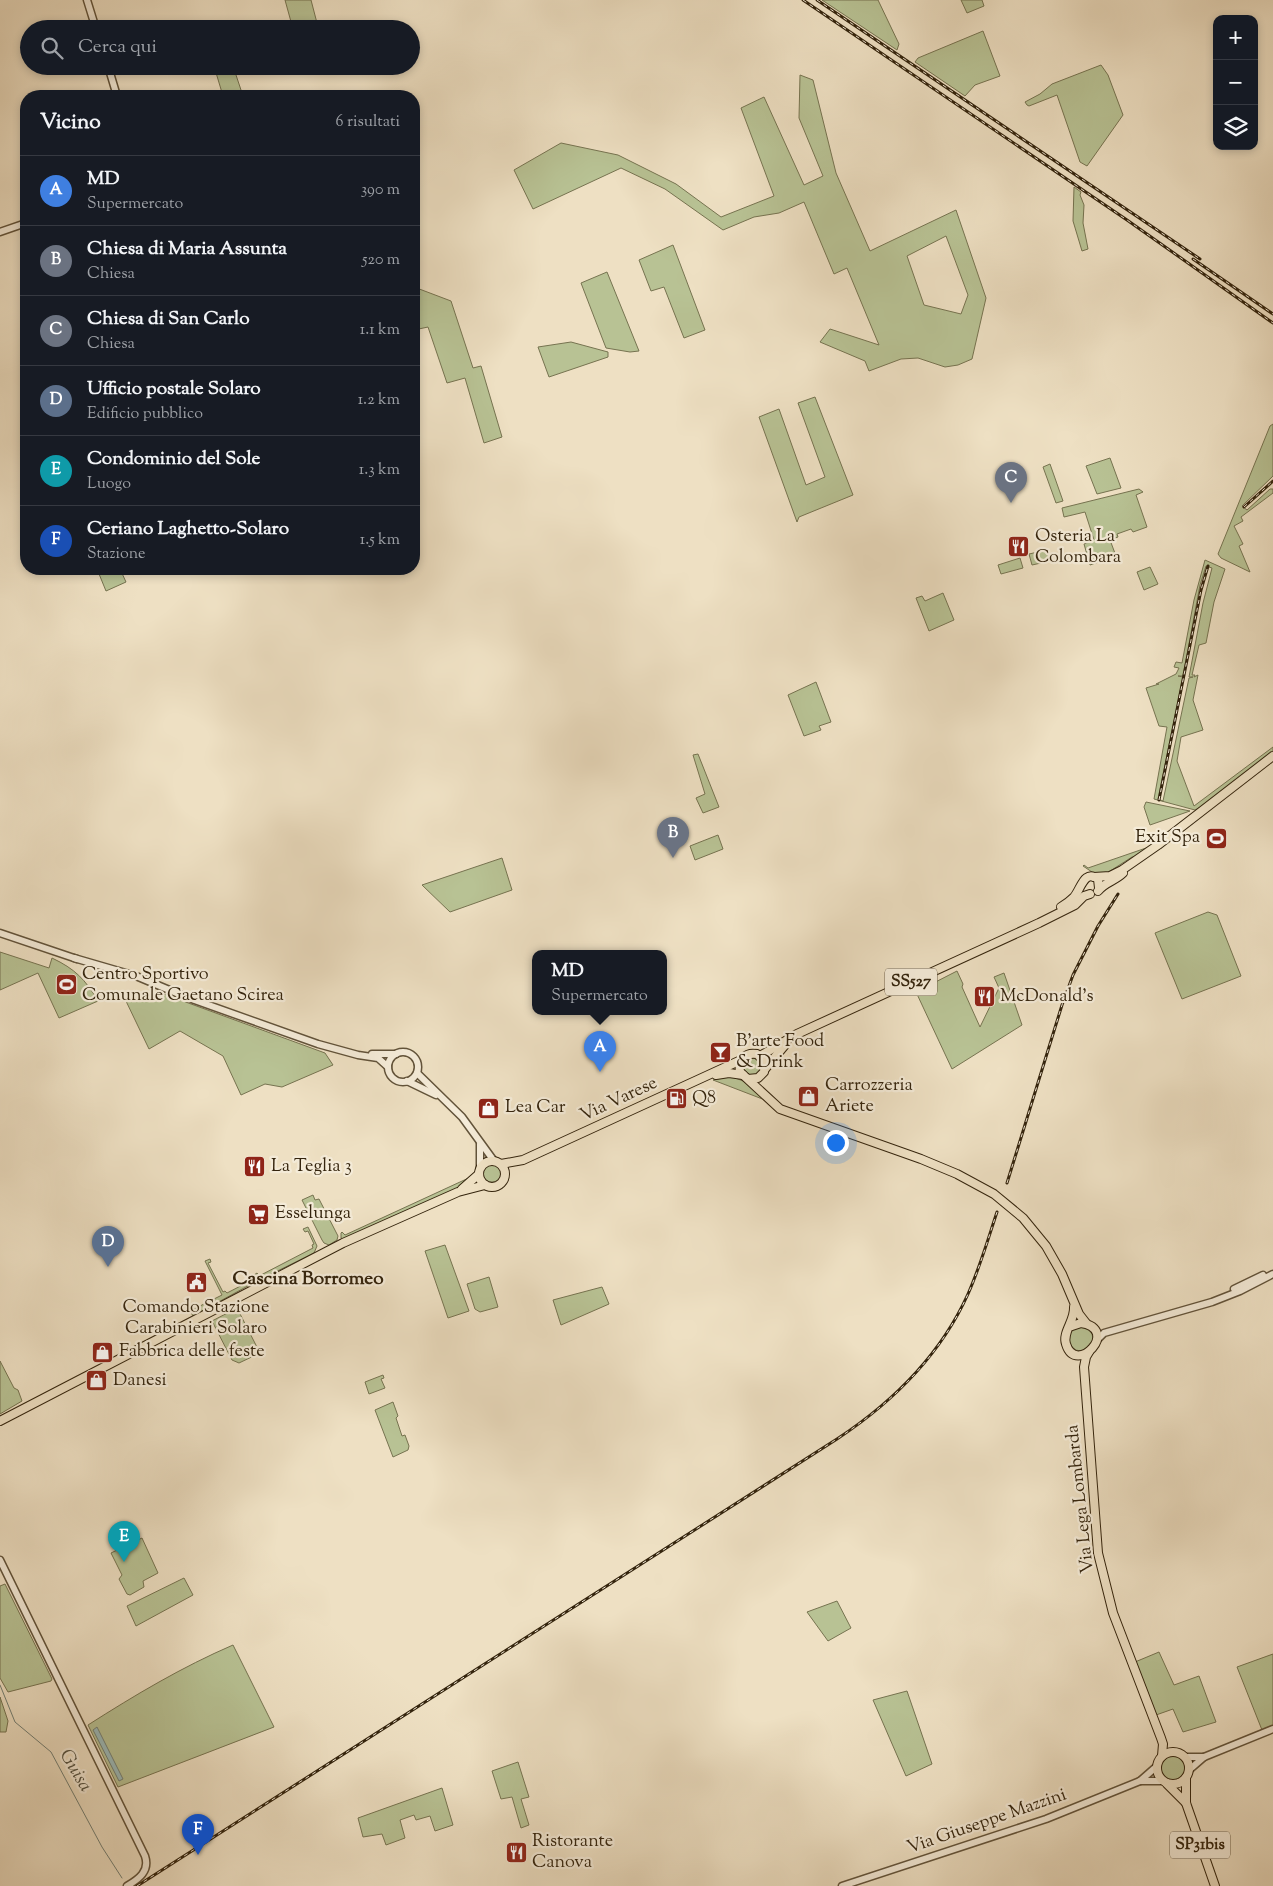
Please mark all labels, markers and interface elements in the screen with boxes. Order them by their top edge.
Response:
map controls [1213,15,1258,150]
button: + [1213,15,1258,60]
search box [20,20,420,75]
icon: search [38,34,66,62]
text: Cerca qui [78,34,157,61]
button: − [1213,60,1258,105]
button: layers [1213,105,1258,150]
text: Vicino [40,108,101,138]
text: 6 risultati [336,111,400,134]
text: MD [87,166,120,193]
text: A [50,179,63,202]
text: 390 m [361,179,400,202]
text: Supermercato [87,193,183,216]
text: Chiesa di Maria Assunta [87,236,287,263]
text: B [51,249,61,272]
text: 520 m [362,249,400,272]
text: Chiesa [87,263,135,286]
text: Chiesa di San Carlo [87,306,250,333]
text: C [50,319,62,342]
text: 1.1 km [360,319,400,342]
text: Chiesa [87,333,135,356]
text: Ufficio postale Solaro [87,376,261,403]
text: D [50,389,62,412]
text: 1.2 km [358,389,400,412]
text: Edificio pubblico [87,403,203,426]
text: Condominio del Sole [87,446,260,473]
text: E [51,459,61,482]
text: 1.3 km [359,459,400,482]
pin: C [995,462,1027,503]
text: Luogo [87,473,131,496]
text: Ceriano Laghetto-Solaro [87,516,289,543]
place label: Osteria La Colombara [1035,524,1121,571]
text: F [52,529,60,552]
text: 1.5 km [360,529,400,552]
restaurant icon: Osteria La Colombara [1007,535,1031,559]
text: Stazione [87,543,145,566]
pin: B [657,817,689,858]
place label: Exit Spa [1135,825,1200,851]
sports icon: Exit Spa [1204,826,1228,850]
popup [532,950,667,1015]
text: MD [551,958,584,985]
place label: Centro Sportivo Comunale Gaetano Scirea [82,962,284,1009]
road number: SS527 [885,969,937,996]
sports icon: Centro Sportivo Comunale Gaetano Scirea [54,973,78,997]
place label: McDonald's [1000,984,1094,1010]
text: Supermercato [551,985,648,1008]
restaurant icon: McDonald's [972,985,996,1009]
place label: B'arte Food & Drink [736,1029,824,1076]
pin: A [584,1031,616,1072]
bar icon: B'arte Food & Drink [708,1040,732,1064]
street label: Via Varese [576,1071,662,1129]
place label: Carrozzeria Ariete [825,1073,913,1120]
shop icon: Carrozzeria Ariete [797,1084,821,1108]
place label: Q8 [692,1086,716,1112]
fuel station icon: Q8 [664,1087,688,1111]
place label: Lea Car [505,1095,566,1121]
shop icon: Lea Car [477,1096,501,1120]
your location [823,1130,849,1156]
place label: La Teglia 3 [271,1154,352,1180]
restaurant icon: La Teglia 3 [243,1155,267,1179]
place label: Esselunga [275,1201,351,1227]
supermarket icon: Esselunga [247,1202,271,1226]
pin: D [92,1226,124,1267]
district label: Cascina Borromeo [232,1266,384,1293]
public building icon: Comando Stazione Carabinieri Solaro [184,1271,208,1295]
place label: Comando Stazione Carabinieri Solaro [123,1295,269,1342]
place label: Fabbrica delle feste [119,1339,265,1365]
shop icon: Fabbrica delle feste [91,1340,115,1364]
place label: Danesi [113,1368,167,1394]
shop icon: Danesi [85,1369,109,1393]
street label: Via Lega Lombarda [1060,1423,1102,1575]
pin: E [108,1521,140,1562]
water label: Guisa [52,1745,98,1798]
street label: Via Giuseppe Mazzini [904,1782,1070,1862]
pin: F [182,1814,214,1855]
place label: Ristorante Canova [532,1829,613,1876]
road number: SP31bis [1170,1832,1230,1858]
restaurant icon: Ristorante Canova [504,1840,528,1864]

